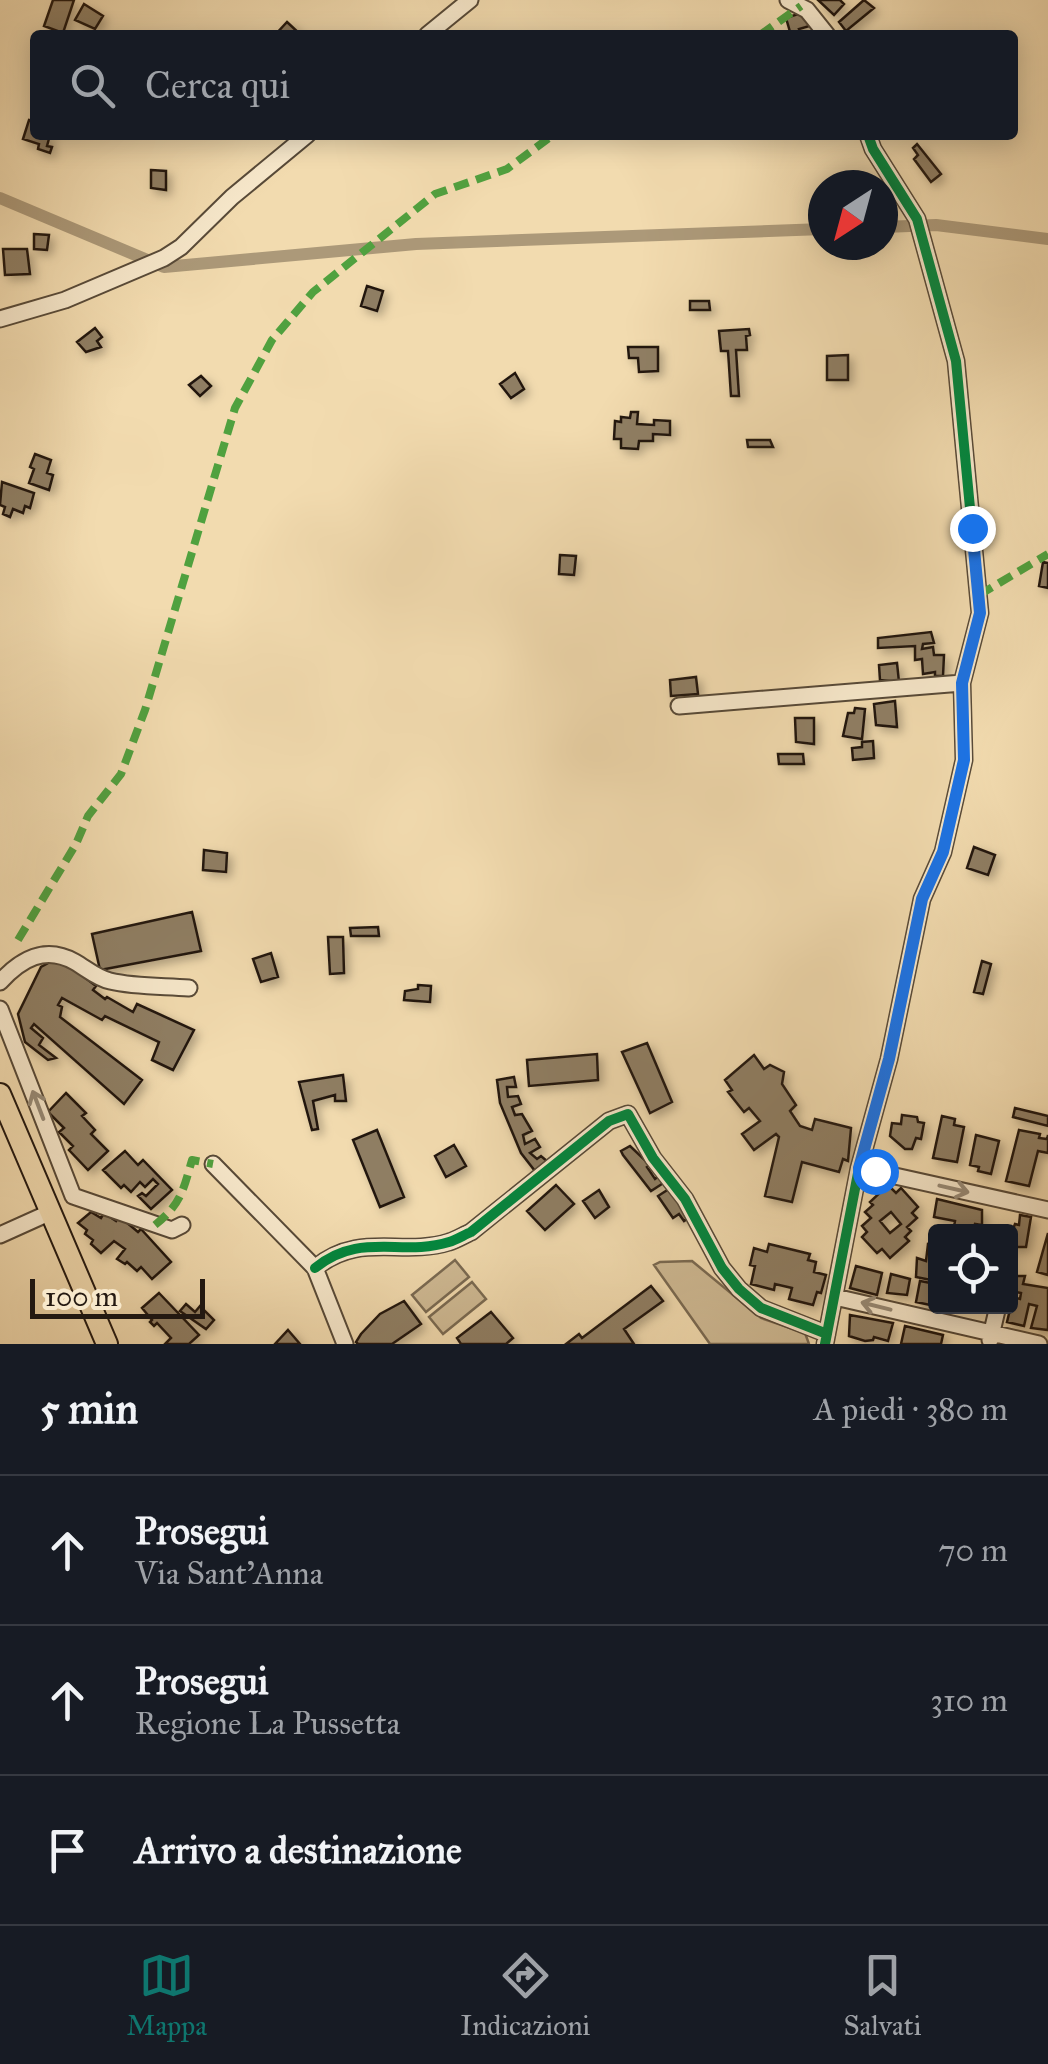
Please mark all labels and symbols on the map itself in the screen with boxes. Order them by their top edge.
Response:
north arrow [808,170,898,260]
route end [950,506,996,552]
one-way arrow [27,1091,45,1121]
route start [853,1149,899,1195]
one-way arrow [937,1181,969,1199]
scale bar [30,1274,205,1318]
one-way arrow [861,1296,893,1314]

